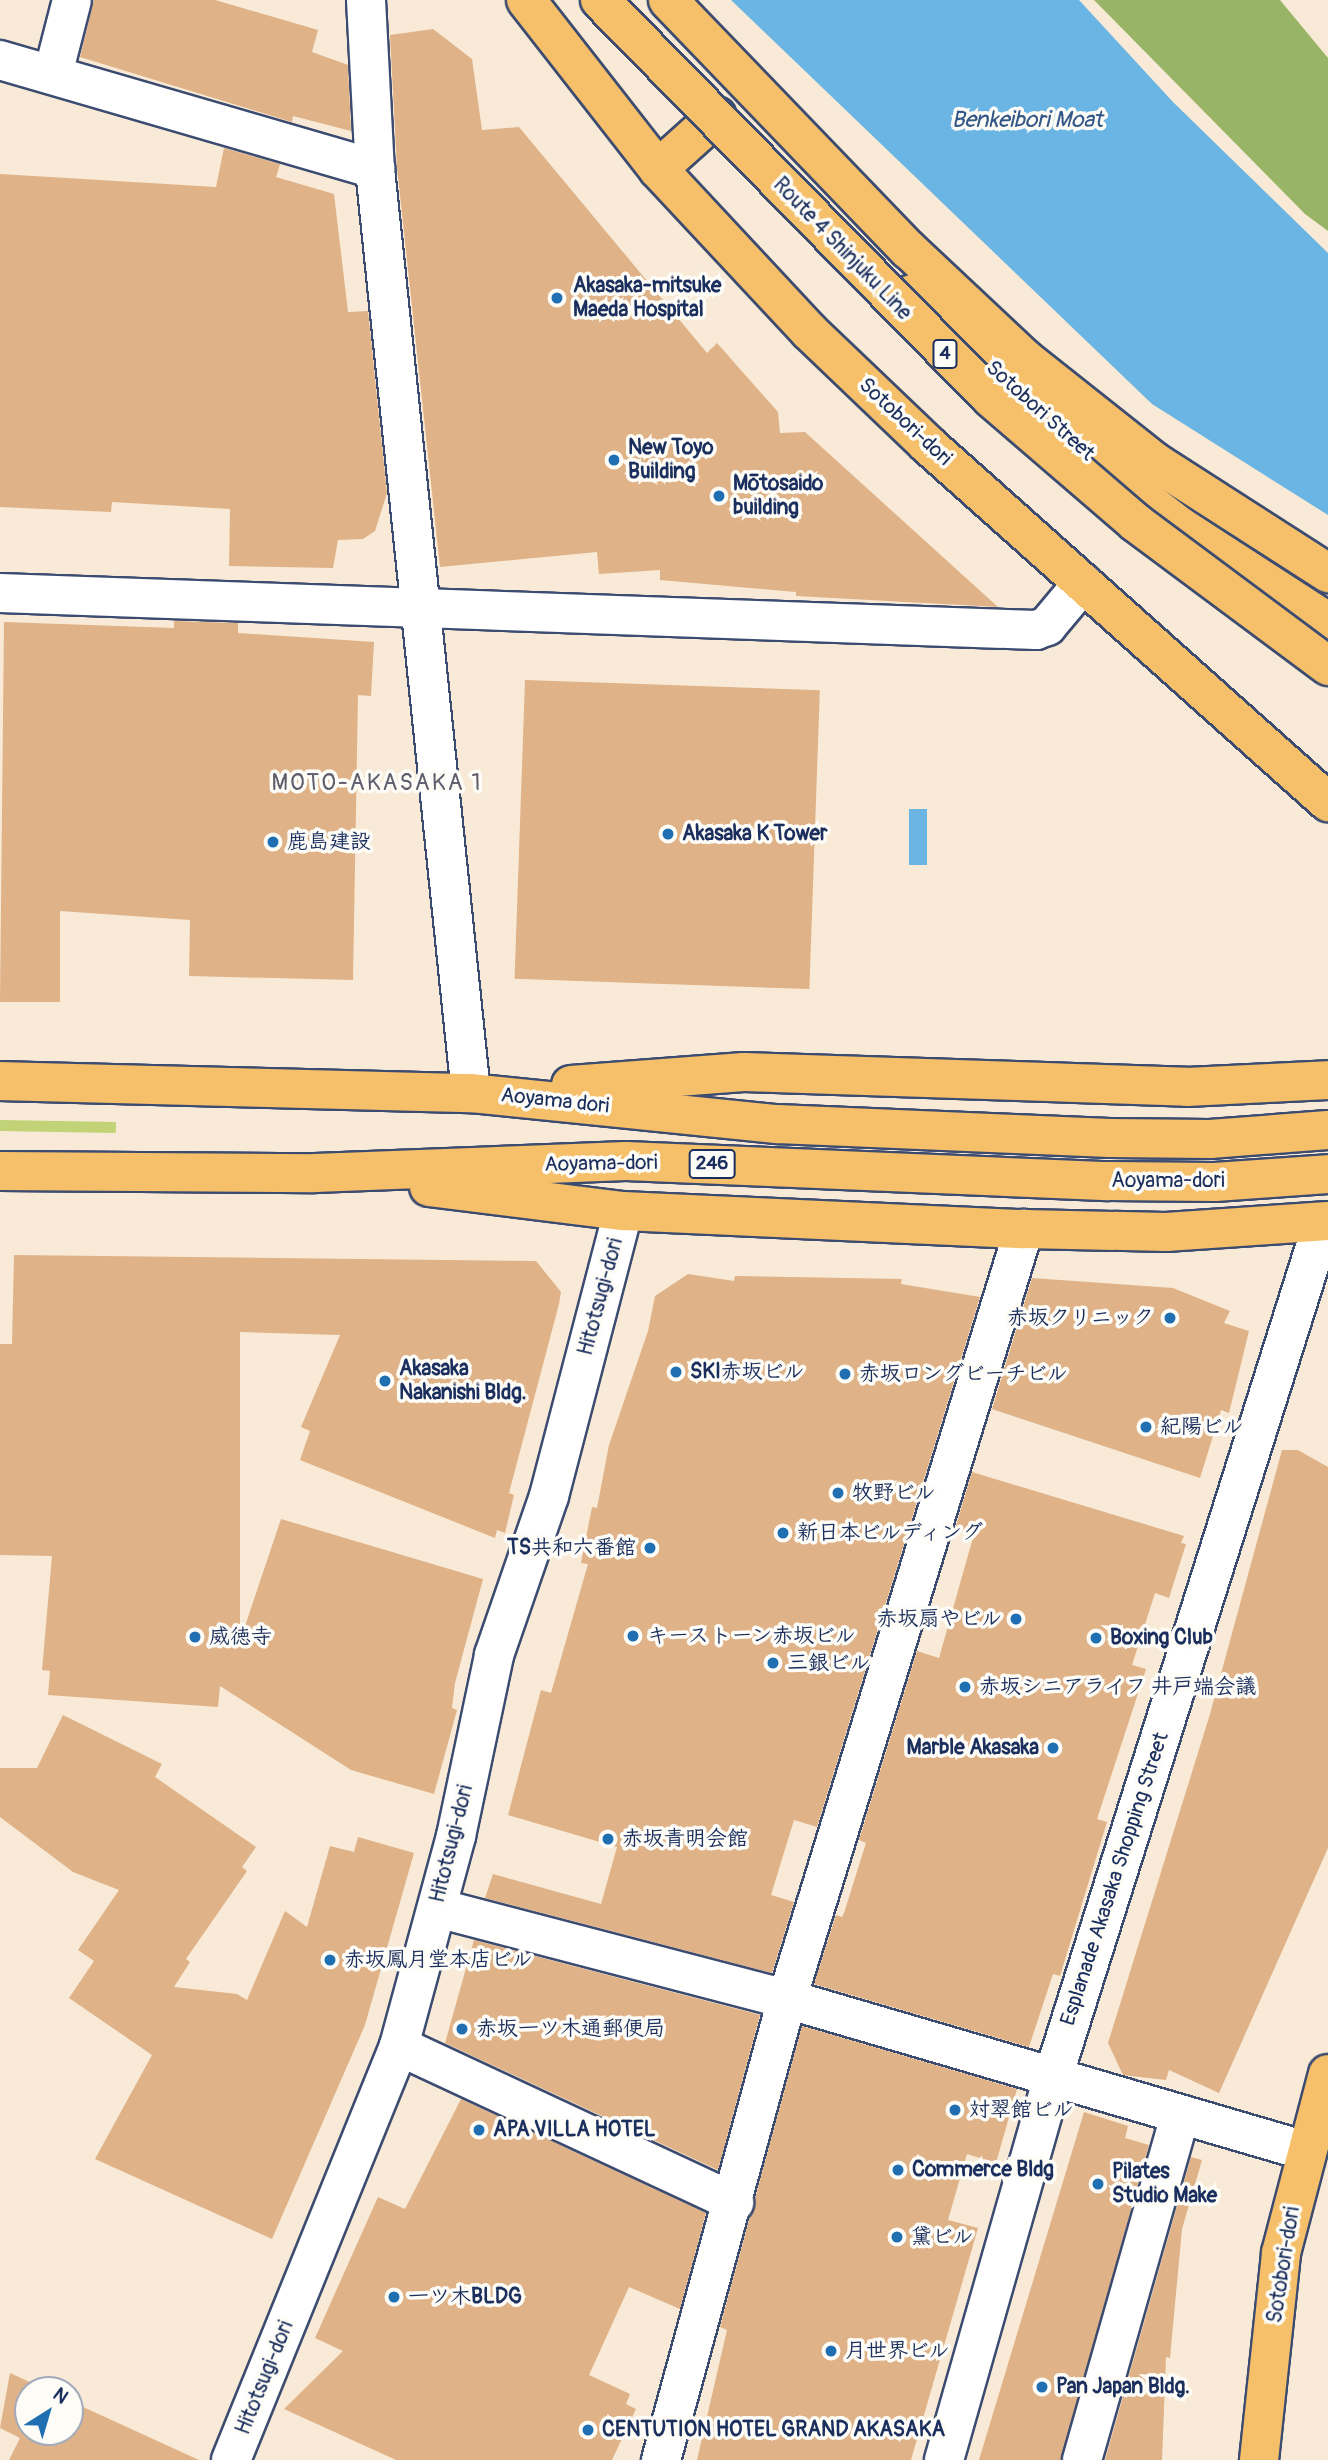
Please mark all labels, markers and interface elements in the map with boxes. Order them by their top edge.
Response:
water label: Benkeibori Moat [951,106,1103,134]
street label: Route 4 Shinjuku Line [768,173,916,325]
place label: Akasaka-mitsuke Maeda Hospital [573,273,721,323]
marker: Akasaka-mitsuke Maeda Hospital [547,288,567,308]
road number: 4 [931,338,959,370]
street label: Sotobori Street [980,356,1100,466]
street label: Sotobori-dori [853,373,957,471]
place label: New Toyo Building [628,435,714,485]
marker: New Toyo Building [606,452,622,468]
place label: Mōtosaido building [733,471,823,521]
marker: Mōtosaido building [711,488,727,504]
district label: MOTO-AKASAKA 1 [273,769,481,797]
place label: Akasaka K Tower [682,821,827,847]
marker: Akasaka K Tower [660,826,676,842]
place label: 鹿島建設 [287,829,371,855]
marker: 鹿島建設 [265,834,281,850]
street label: Aoyama dori [499,1083,611,1119]
road number: 246 [688,1148,736,1180]
street label: Aoyama-dori [544,1150,658,1178]
street label: Aoyama-dori [1111,1168,1225,1194]
street label: Hitotsugi-dori [573,1236,629,1358]
place label: 赤坂クリニック [1007,1305,1154,1331]
marker: 赤坂クリニック [1160,1308,1180,1328]
place label: Akasaka Nakanishi Bldg. [399,1356,526,1406]
place label: SKI赤坂ビル [690,1359,805,1385]
place label: 赤坂ロングビーチビル [859,1361,1068,1387]
marker: SKI赤坂ビル [668,1364,684,1380]
marker: 赤坂ロングビーチビル [837,1366,853,1382]
marker: Akasaka Nakanishi Bldg. [377,1373,393,1389]
place label: 紀陽ビル [1160,1414,1244,1440]
marker: 紀陽ビル [1138,1419,1154,1435]
place label: 牧野ビル [852,1480,936,1506]
marker: 牧野ビル [830,1485,846,1501]
place label: 新日本ビルディング [797,1520,986,1546]
marker: 新日本ビルディング [775,1525,791,1541]
place label: TS共和六番館 [507,1535,636,1561]
marker: TS共和六番館 [642,1540,658,1556]
place label: 赤坂扇やビル [876,1606,1002,1632]
marker: 赤坂扇やビル [1008,1611,1024,1627]
place label: キーストーン赤坂ビル [647,1623,857,1649]
place label: 威徳寺 [209,1624,272,1650]
place label: Boxing Club [1110,1625,1213,1651]
marker: キーストーン赤坂ビル [625,1628,641,1644]
marker: 威徳寺 [187,1629,203,1645]
marker: Boxing Club [1088,1630,1104,1646]
place label: 三銀ビル [787,1650,871,1676]
marker: 三銀ビル [765,1655,781,1671]
place label: 赤坂シニアライフ 井戸端会議 [979,1674,1257,1700]
marker: 赤坂シニアライフ 井戸端会議 [957,1679,973,1695]
street label: Esplanade Akasaka Shopping Street [1056,1729,1174,2029]
place label: Marble Akasaka [907,1735,1039,1761]
marker: Marble Akasaka [1045,1740,1061,1756]
street label: Hitotsugi-dori [425,1783,479,1905]
place label: 赤坂青明会館 [622,1826,748,1852]
marker: 赤坂青明会館 [600,1831,616,1847]
place label: 赤坂鳳月堂本店ビル [344,1947,533,1973]
marker: 赤坂鳳月堂本店ビル [322,1952,338,1968]
place label: 赤坂一ツ木通郵便局 [476,2016,665,2042]
marker: 赤坂一ツ木通郵便局 [454,2021,470,2037]
place label: 対翠館ビル [969,2097,1074,2123]
marker: 対翠館ビル [947,2102,963,2118]
place label: APA VILLA HOTEL [493,2117,656,2143]
marker: APA VILLA HOTEL [471,2122,487,2138]
place label: Commerce Bldg [912,2157,1054,2183]
place label: Pilates Studio Make [1112,2159,1217,2209]
marker: Commerce Bldg [890,2162,906,2178]
marker: Pilates Studio Make [1090,2176,1106,2192]
street label: Sotobori-dori [1262,2205,1306,2325]
place label: 黛ビル [911,2224,974,2250]
marker: 黛ビル [889,2229,905,2245]
place label: 一ツ木BLDG [408,2284,522,2310]
marker: 一ツ木BLDG [386,2289,402,2305]
street label: Hitotsugi-dori [231,2317,299,2439]
place label: 月世界ビル [845,2338,950,2364]
marker: 月世界ビル [823,2343,839,2359]
place label: Pan Japan Bldg. [1056,2374,1190,2400]
north arrow [14,2376,84,2446]
marker: Pan Japan Bldg. [1034,2379,1050,2395]
text: N [48,2382,73,2409]
place label: CENTUTION HOTEL GRAND AKASAKA [602,2417,945,2443]
marker: CENTUTION HOTEL GRAND AKASAKA [580,2422,596,2438]

